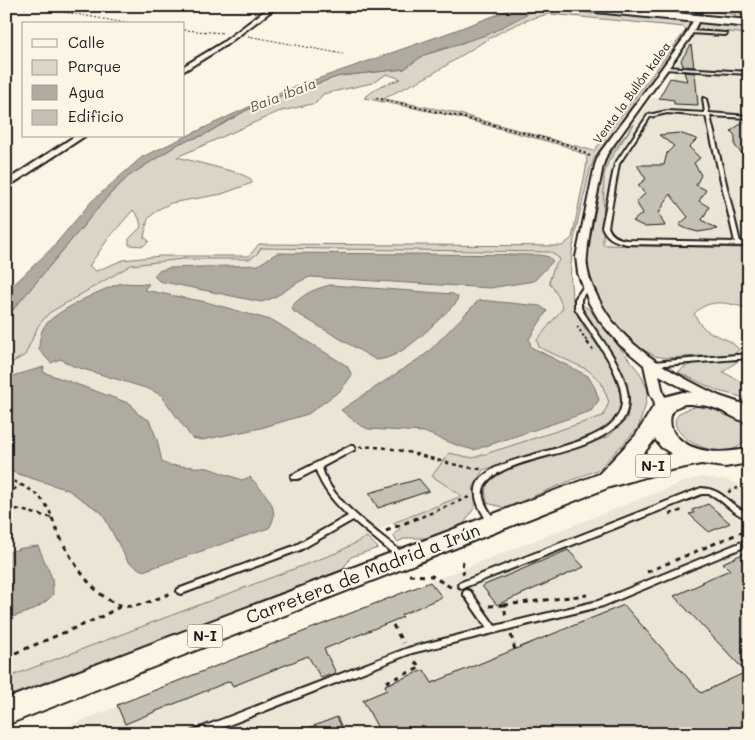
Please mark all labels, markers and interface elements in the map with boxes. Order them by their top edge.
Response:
legend [22,22,185,138]
text: Calle [68,32,105,52]
street label: Venta la Bullón kalea [589,38,674,147]
text: Parque [68,56,121,76]
water label: Baia ibaia [247,73,319,116]
text: Agua [68,82,105,102]
text: Edificio [68,106,124,126]
road number: N-I [636,454,670,478]
street label: Carretera de Madrid a Irún [242,517,483,629]
road number: N-I [188,624,222,648]

